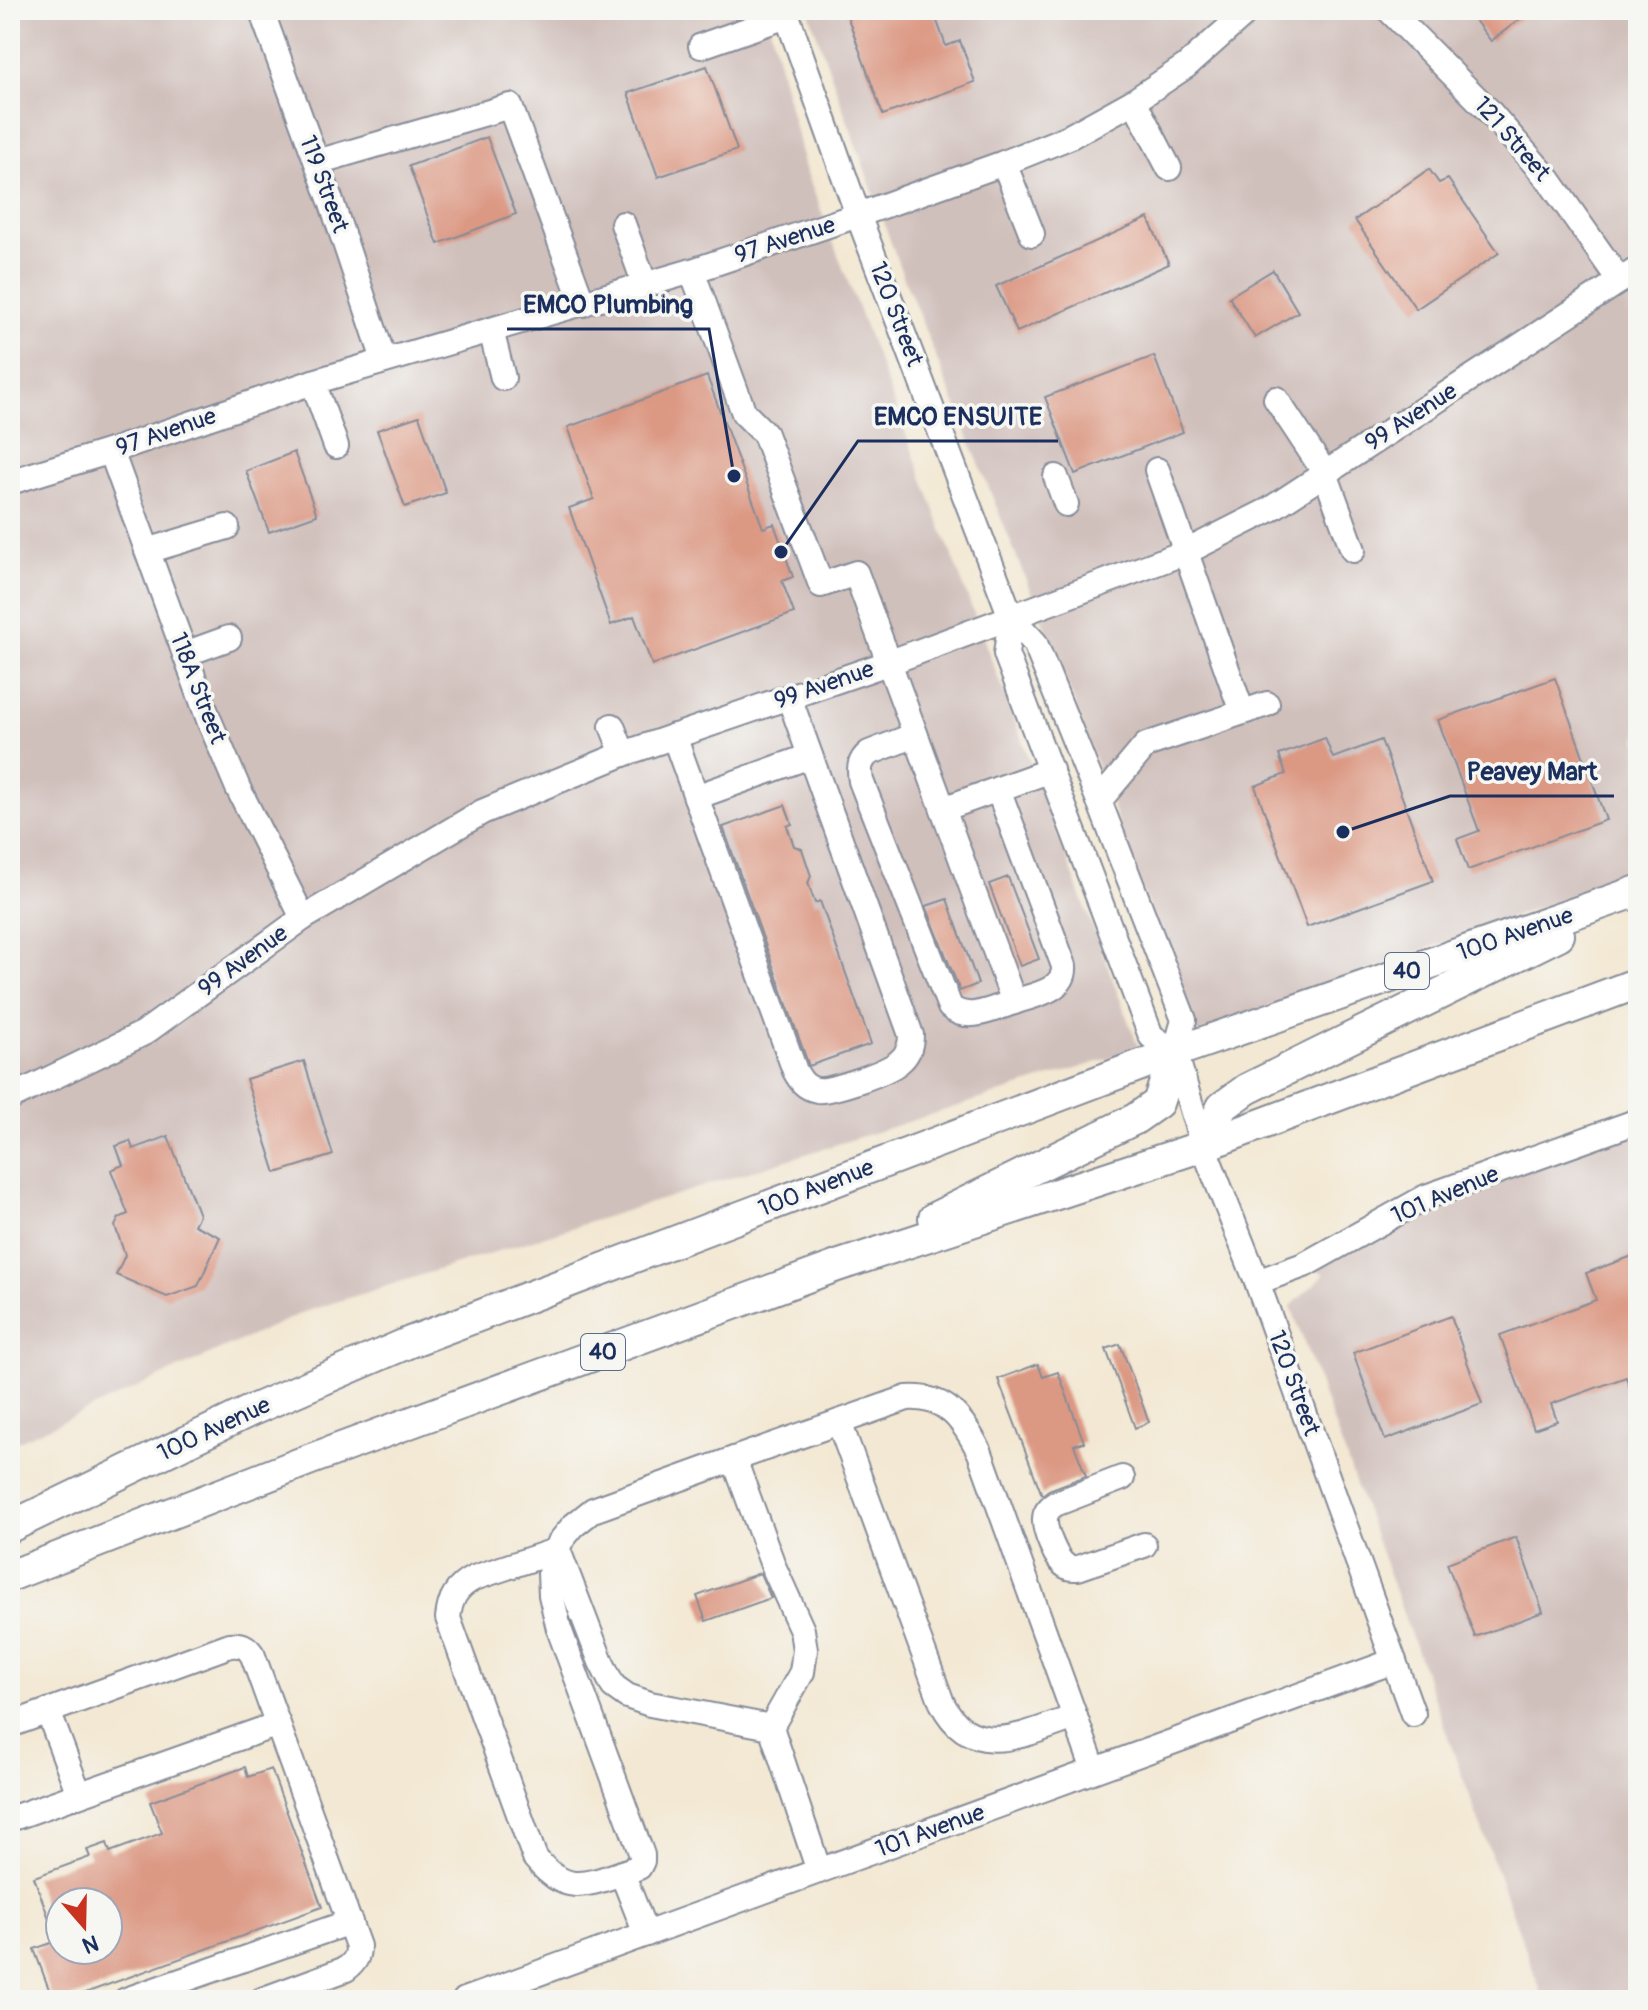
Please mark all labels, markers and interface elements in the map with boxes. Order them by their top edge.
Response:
street label: 121 Street [1467,91,1557,187]
street label: 119 Street [293,131,355,237]
street label: 97 Avenue [731,210,839,270]
street label: 120 Street [863,258,929,371]
callout: EMCO Plumbing [507,279,709,329]
text: EMCO Plumbing [523,289,693,321]
street label: 99 Avenue [1360,377,1463,457]
callout: EMCO ENSUITE [858,391,1058,441]
street label: 97 Avenue [112,401,220,463]
text: EMCO ENSUITE [874,401,1043,433]
street label: 118A Street [164,628,233,748]
street label: 99 Avenue [770,654,878,716]
callout: Peavey Mart [1450,746,1614,796]
text: Peavey Mart [1466,756,1598,788]
street label: 100 Avenue [1453,901,1577,967]
street label: 99 Avenue [193,919,294,1003]
road number: 40 [1385,953,1429,989]
street label: 100 Avenue [754,1153,878,1223]
street label: 101 Avenue [1387,1159,1503,1231]
street label: 120 Street [1262,1327,1326,1440]
road number: 40 [581,1334,625,1370]
street label: 100 Avenue [153,1390,275,1468]
street label: 101 Avenue [871,1798,989,1864]
north arrow [44,1886,124,1966]
text: N [79,1928,102,1960]

